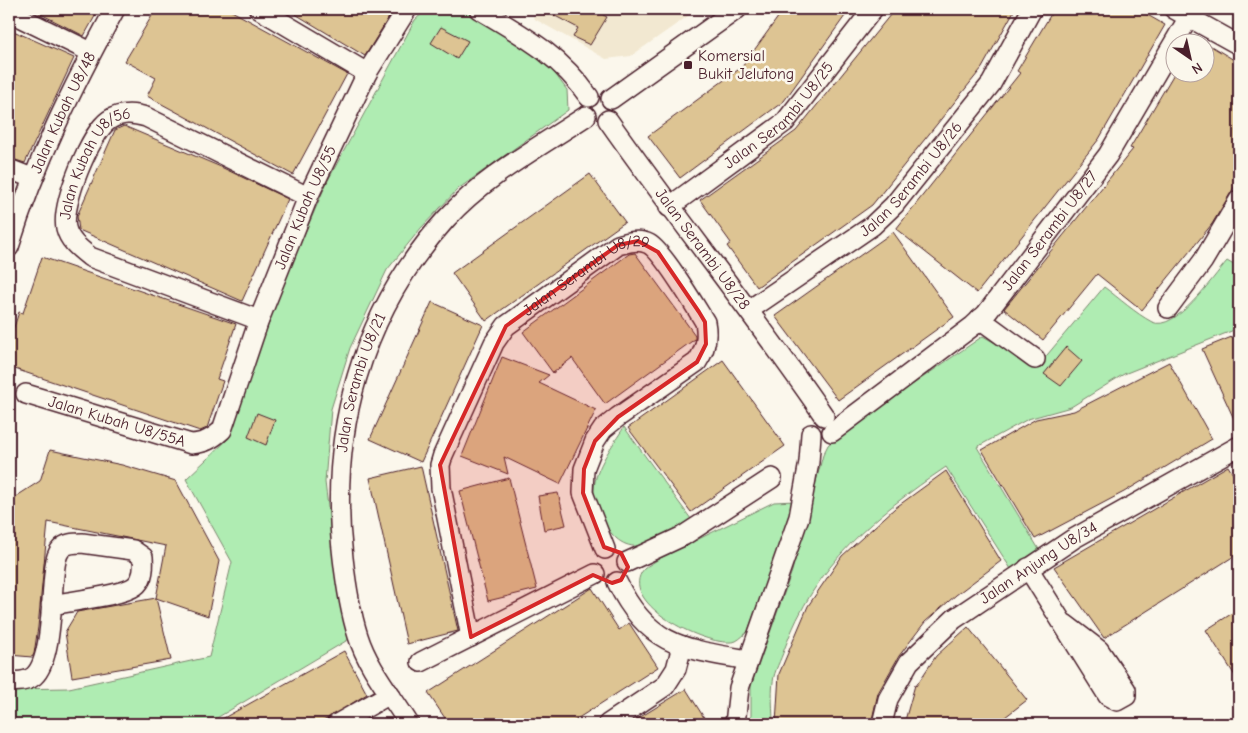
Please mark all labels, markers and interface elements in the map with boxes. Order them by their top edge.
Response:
north arrow [1166,32,1216,82]
place label: Komersial Bukit Jelutong [698,47,794,83]
street label: Jalan Kubah U8/48 [27,49,99,176]
street label: Jalan Serambi U8/25 [721,58,837,173]
marker: Komersial Bukit Jelutong [682,59,694,71]
text: N [1188,59,1206,78]
street label: Jalan Kubah U8/56 [56,105,131,220]
street label: Jalan Serambi U8/26 [857,118,966,240]
street label: Jalan Kubah U8/55 [271,143,340,272]
street label: Jalan Serambi U8/27 [998,167,1102,294]
street label: Jalan Serambi U8/28 [651,185,754,313]
street label: Jalan Serambi U8/29 [520,232,652,320]
street label: Jalan Serambi U8/21 [333,310,390,453]
street label: Jalan Kubah U8/55A [46,392,188,451]
street label: Jalan Anjung U8/34 [977,518,1100,608]

